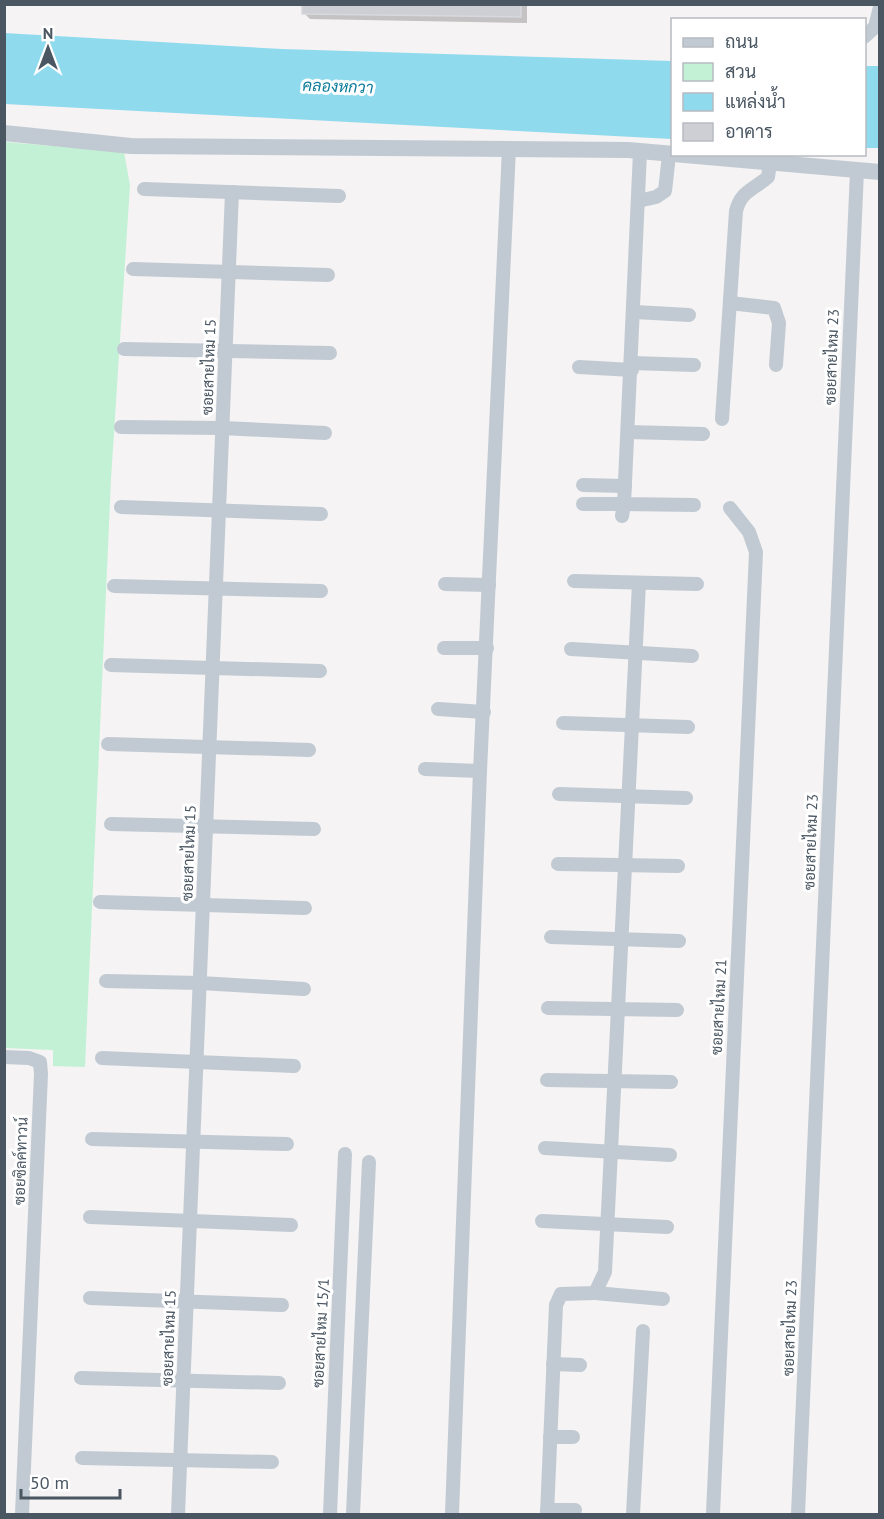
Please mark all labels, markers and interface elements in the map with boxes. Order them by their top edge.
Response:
north arrow [18,18,78,78]
legend [671,18,866,156]
text: N [43,23,53,43]
text: ถนน [725,30,758,53]
text: สวน [725,60,756,83]
water label: คลองหกวา [302,75,374,97]
text: แหล่งน้ำ [725,86,786,113]
text: อาคาร [725,120,773,143]
street label: ซอยสายไหม 23 [820,309,843,405]
street label: ซอยสายไหม 15 [197,319,220,415]
street label: ซอยสายไหม 23 [799,794,822,890]
street label: ซอยสายไหม 15 [177,805,200,901]
street label: ซอยสายไหม 21 [706,958,731,1055]
street label: ซอยซิลค์ทาวน์ [9,1117,32,1205]
street label: ซอยสายไหม 15/1 [308,1278,333,1388]
street label: ซอยสายไหม 23 [778,1280,801,1376]
street label: ซอยสายไหม 15 [157,1290,180,1386]
scale bar [21,1462,120,1500]
text: 50 m [30,1471,69,1494]

